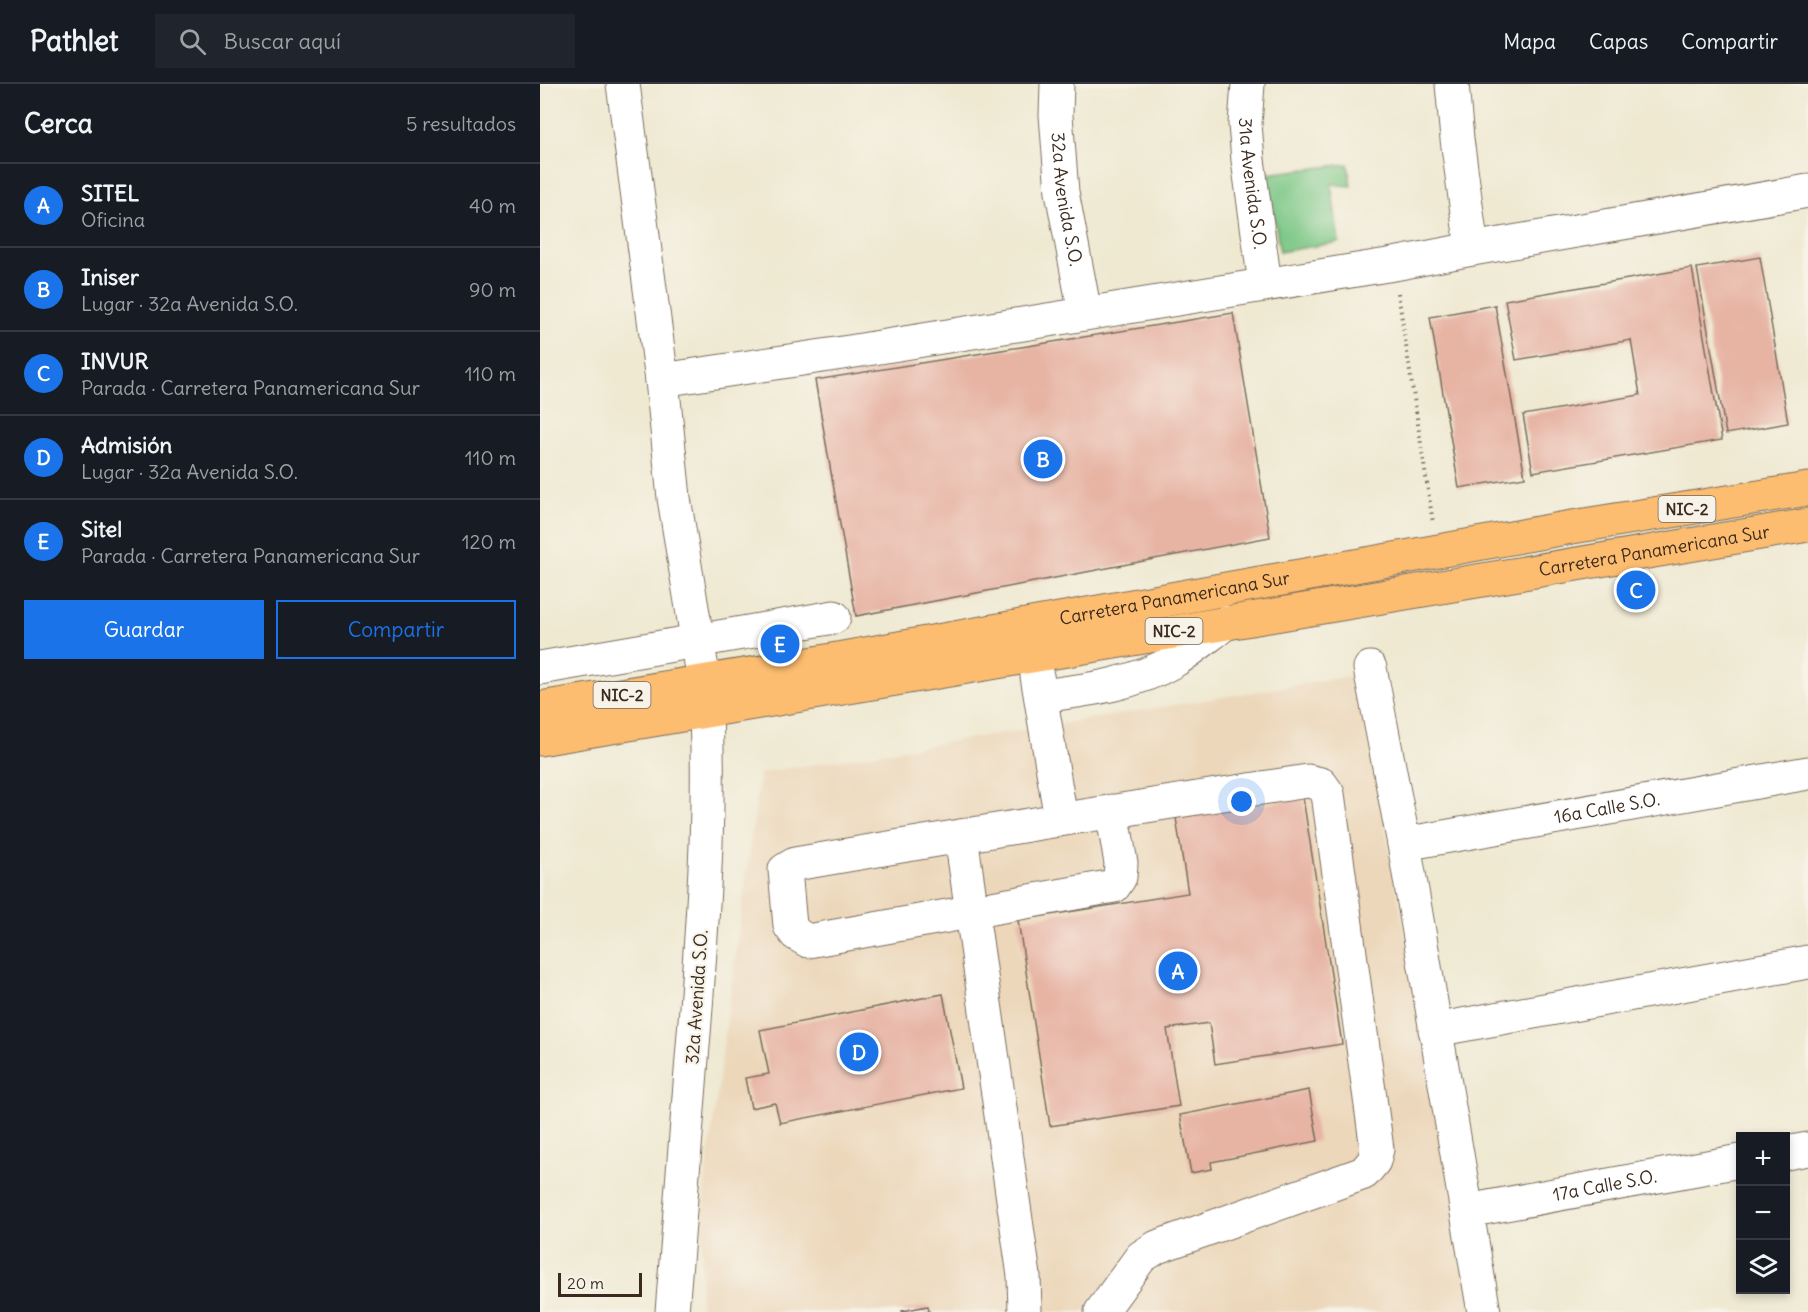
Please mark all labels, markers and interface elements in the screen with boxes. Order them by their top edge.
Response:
search box [155,14,575,68]
text: Pathlet [30,23,119,59]
icon: search [176,25,209,58]
text: Buscar aquí [224,27,341,55]
text: Mapa [1503,28,1556,55]
text: Capas [1589,28,1648,55]
text: Compartir [1681,28,1778,55]
text: Cerca [24,107,93,140]
text: 5 resultados [406,111,516,136]
street label: 31a Avenida S.O. [1234,117,1272,251]
street label: 32a Avenida S.O. [1046,131,1088,268]
text: SITEL [81,179,139,207]
text: A [37,193,50,218]
text: 40 m [469,193,516,218]
text: Oficina [81,207,145,232]
text: Iniser [81,263,139,291]
text: B [37,277,50,302]
text: 90 m [469,277,516,302]
text: Lugar · 32a Avenida S.O. [81,291,298,316]
text: INVUR [81,347,149,375]
text: C [37,361,50,386]
text: 110 m [465,361,516,386]
text: Parada · Carretera Panamericana Sur [81,375,420,400]
text: Admisión [81,431,172,459]
pin: B [1024,436,1062,482]
text: D [36,445,51,470]
text: 110 m [465,445,516,470]
text: Lugar · 32a Avenida S.O. [81,459,298,484]
road number: NIC-2 [1658,496,1716,522]
text: Sitel [81,515,122,543]
street label: Carretera Panamericana Sur [1537,520,1772,581]
text: E [38,529,49,554]
text: 120 m [462,529,516,554]
text: Parada · Carretera Panamericana Sur [81,543,420,568]
street label: Carretera Panamericana Sur [1057,566,1292,630]
pin: C [1616,568,1656,612]
button: Guardar [24,600,264,659]
button: Compartir [276,600,516,659]
road number: NIC-2 [1146,618,1202,644]
pin: E [760,622,800,666]
road number: NIC-2 [594,682,650,708]
your location [1227,787,1256,816]
street label: 16a Calle S.O. [1552,787,1662,828]
street label: 32a Avenida S.O. [680,929,713,1065]
pin: A [1158,948,1198,994]
pin: D [840,1030,878,1074]
map controls [1736,1132,1790,1294]
button: + [1736,1132,1790,1186]
street label: 17a Calle S.O. [1551,1164,1659,1206]
button: − [1736,1186,1790,1240]
button: layers [1736,1240,1790,1294]
scale bar [558,1270,642,1298]
text: 20 m [567,1273,604,1293]

